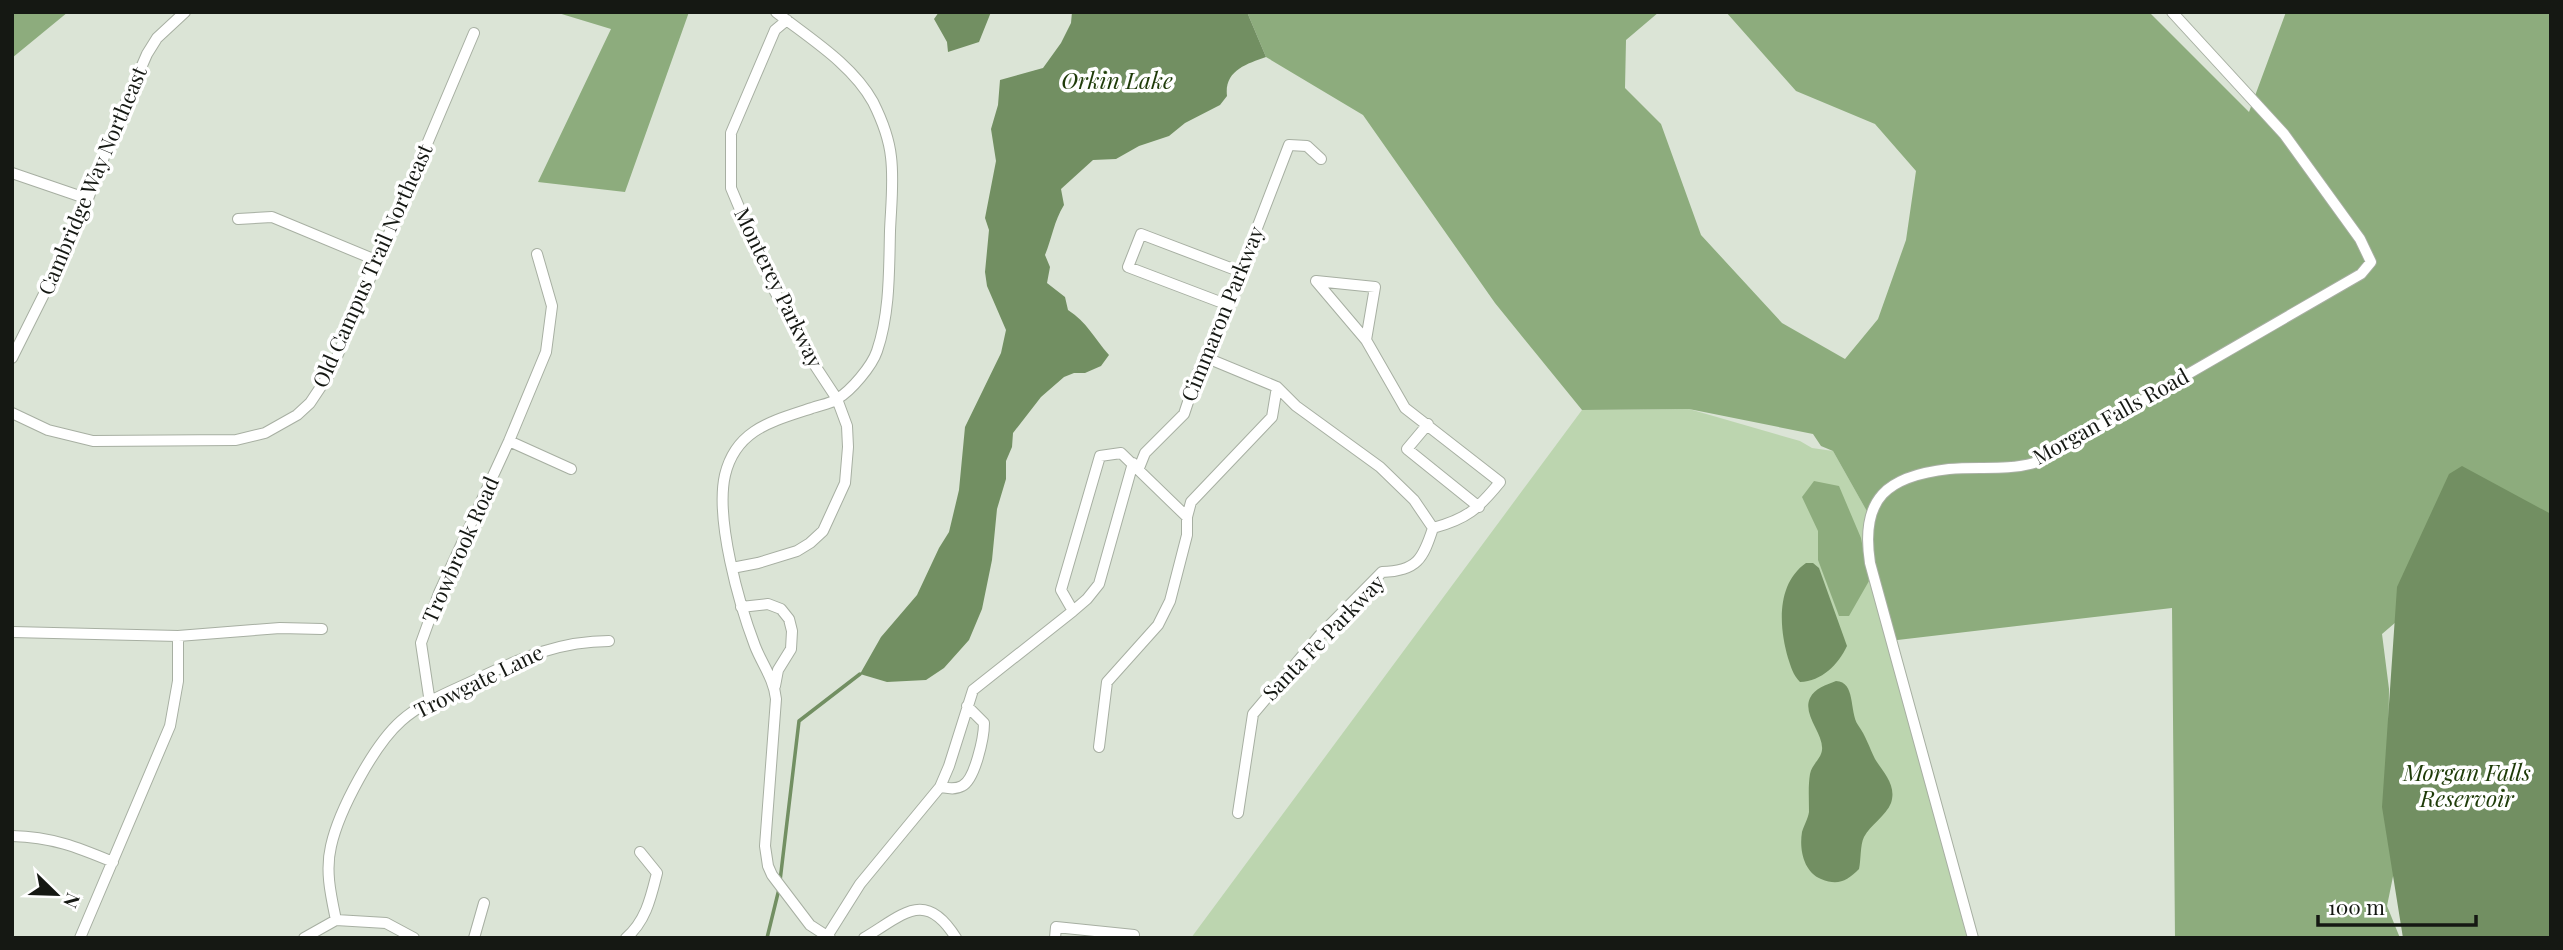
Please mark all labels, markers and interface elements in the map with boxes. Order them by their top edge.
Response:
street label: Cambridge Way Northeast [30,61,152,299]
water label: Orkin Lake [1061,64,1173,95]
street label: Old Campus Trail Northeast [305,138,438,391]
street label: Monterey Parkway [729,202,831,372]
street label: Cimmaron Parkway [1173,221,1269,405]
street label: Morgan Falls Road [2027,361,2193,470]
street label: Trowbrook Road [414,472,504,627]
street label: Santa Fe Parkway [1255,567,1390,706]
street label: Trowgate Lane [409,637,547,723]
water label: Morgan Falls Reservoir [2402,756,2531,813]
north arrow [21,859,91,929]
scale bar [2318,884,2476,928]
text: N [58,890,87,913]
text: 100 m [2328,892,2385,920]

